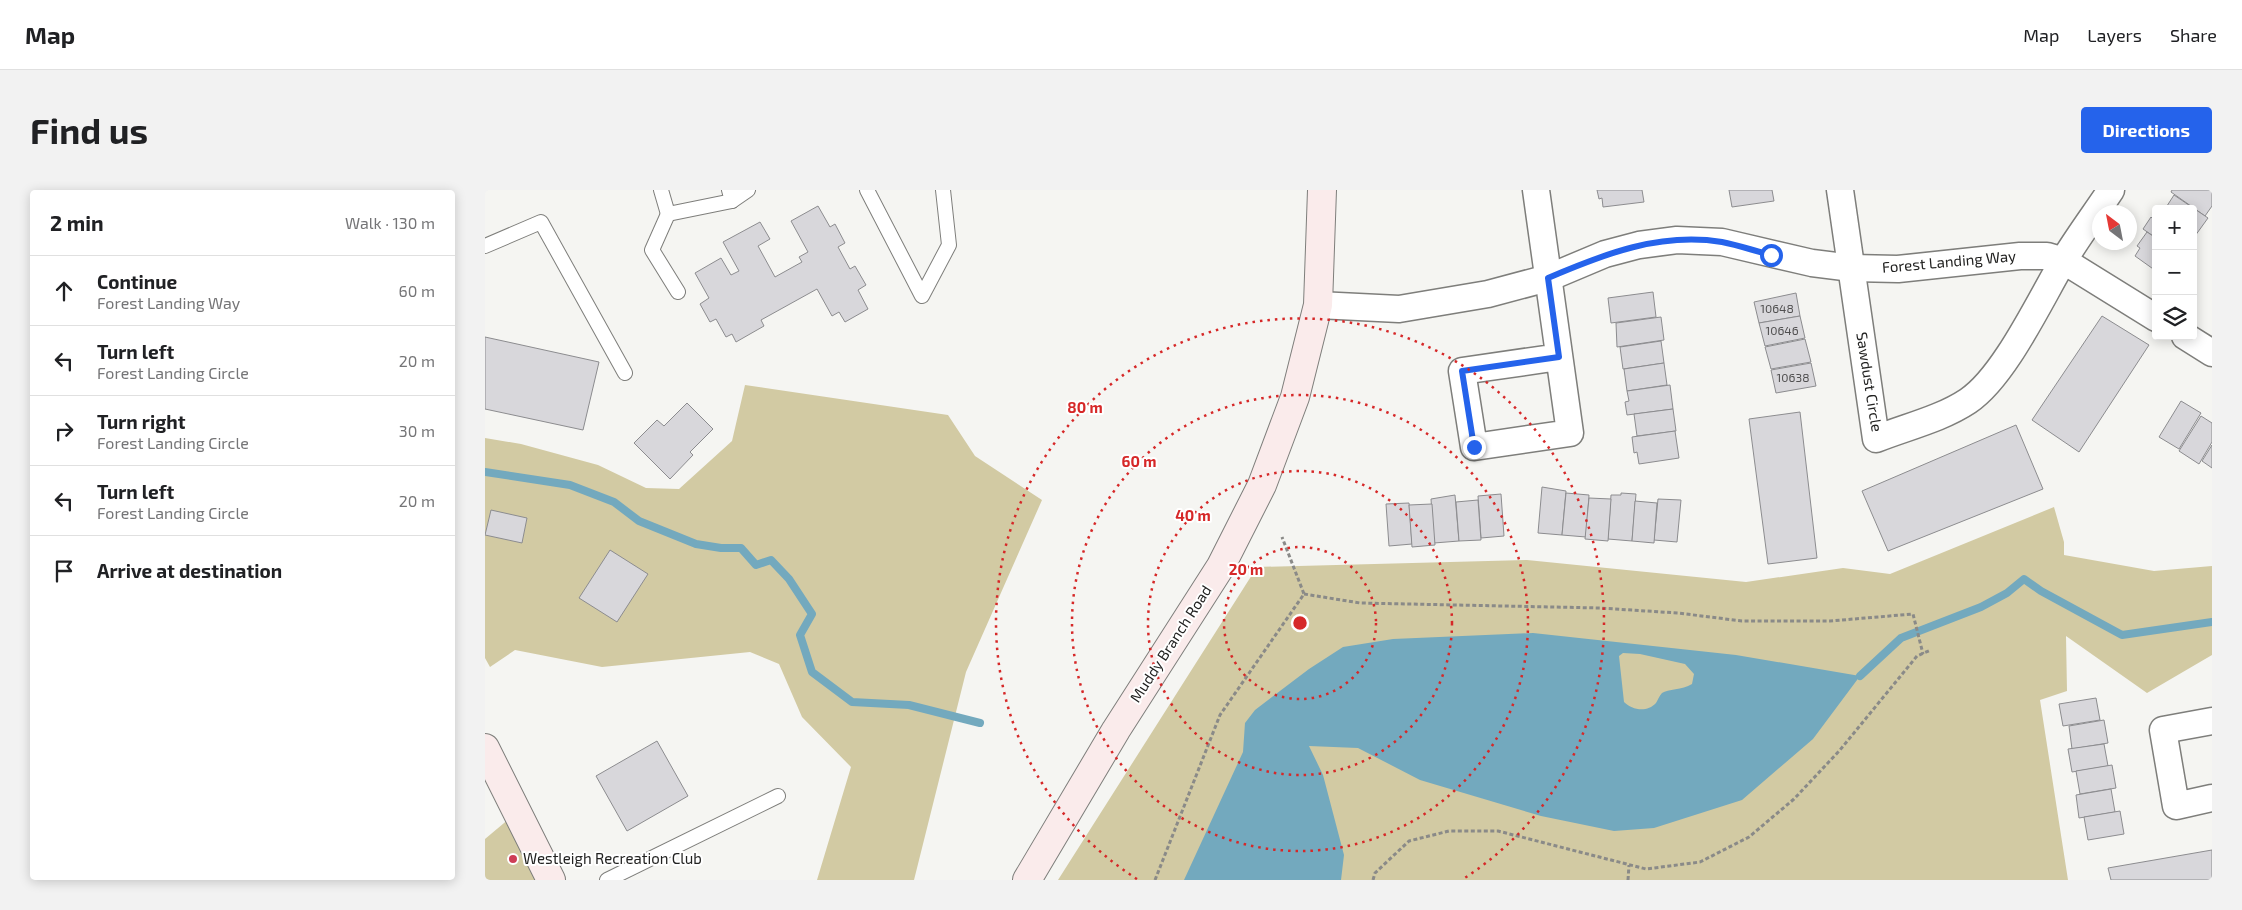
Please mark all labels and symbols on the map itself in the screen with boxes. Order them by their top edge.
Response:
north arrow [2092,205,2137,250]
route start [1760,244,1783,267]
street label: Forest Landing Way [1881,246,2017,276]
house number: 10648 [1760,301,1794,315]
house number: 10646 [1765,323,1799,337]
street label: Sawdust Circle [1853,331,1887,433]
house number: 10638 [1777,370,1809,384]
text: 80 m [1067,398,1103,416]
route end [1463,436,1486,459]
text: 60 m [1122,452,1156,470]
text: 40 m [1175,506,1211,524]
text: 20 m [1229,560,1263,578]
street label: Muddy Branch Road [1126,581,1215,705]
centre of rings [1291,614,1309,632]
place label: Westleigh Recreation Club [523,849,702,867]
marker: Westleigh Recreation Club [507,853,519,865]

